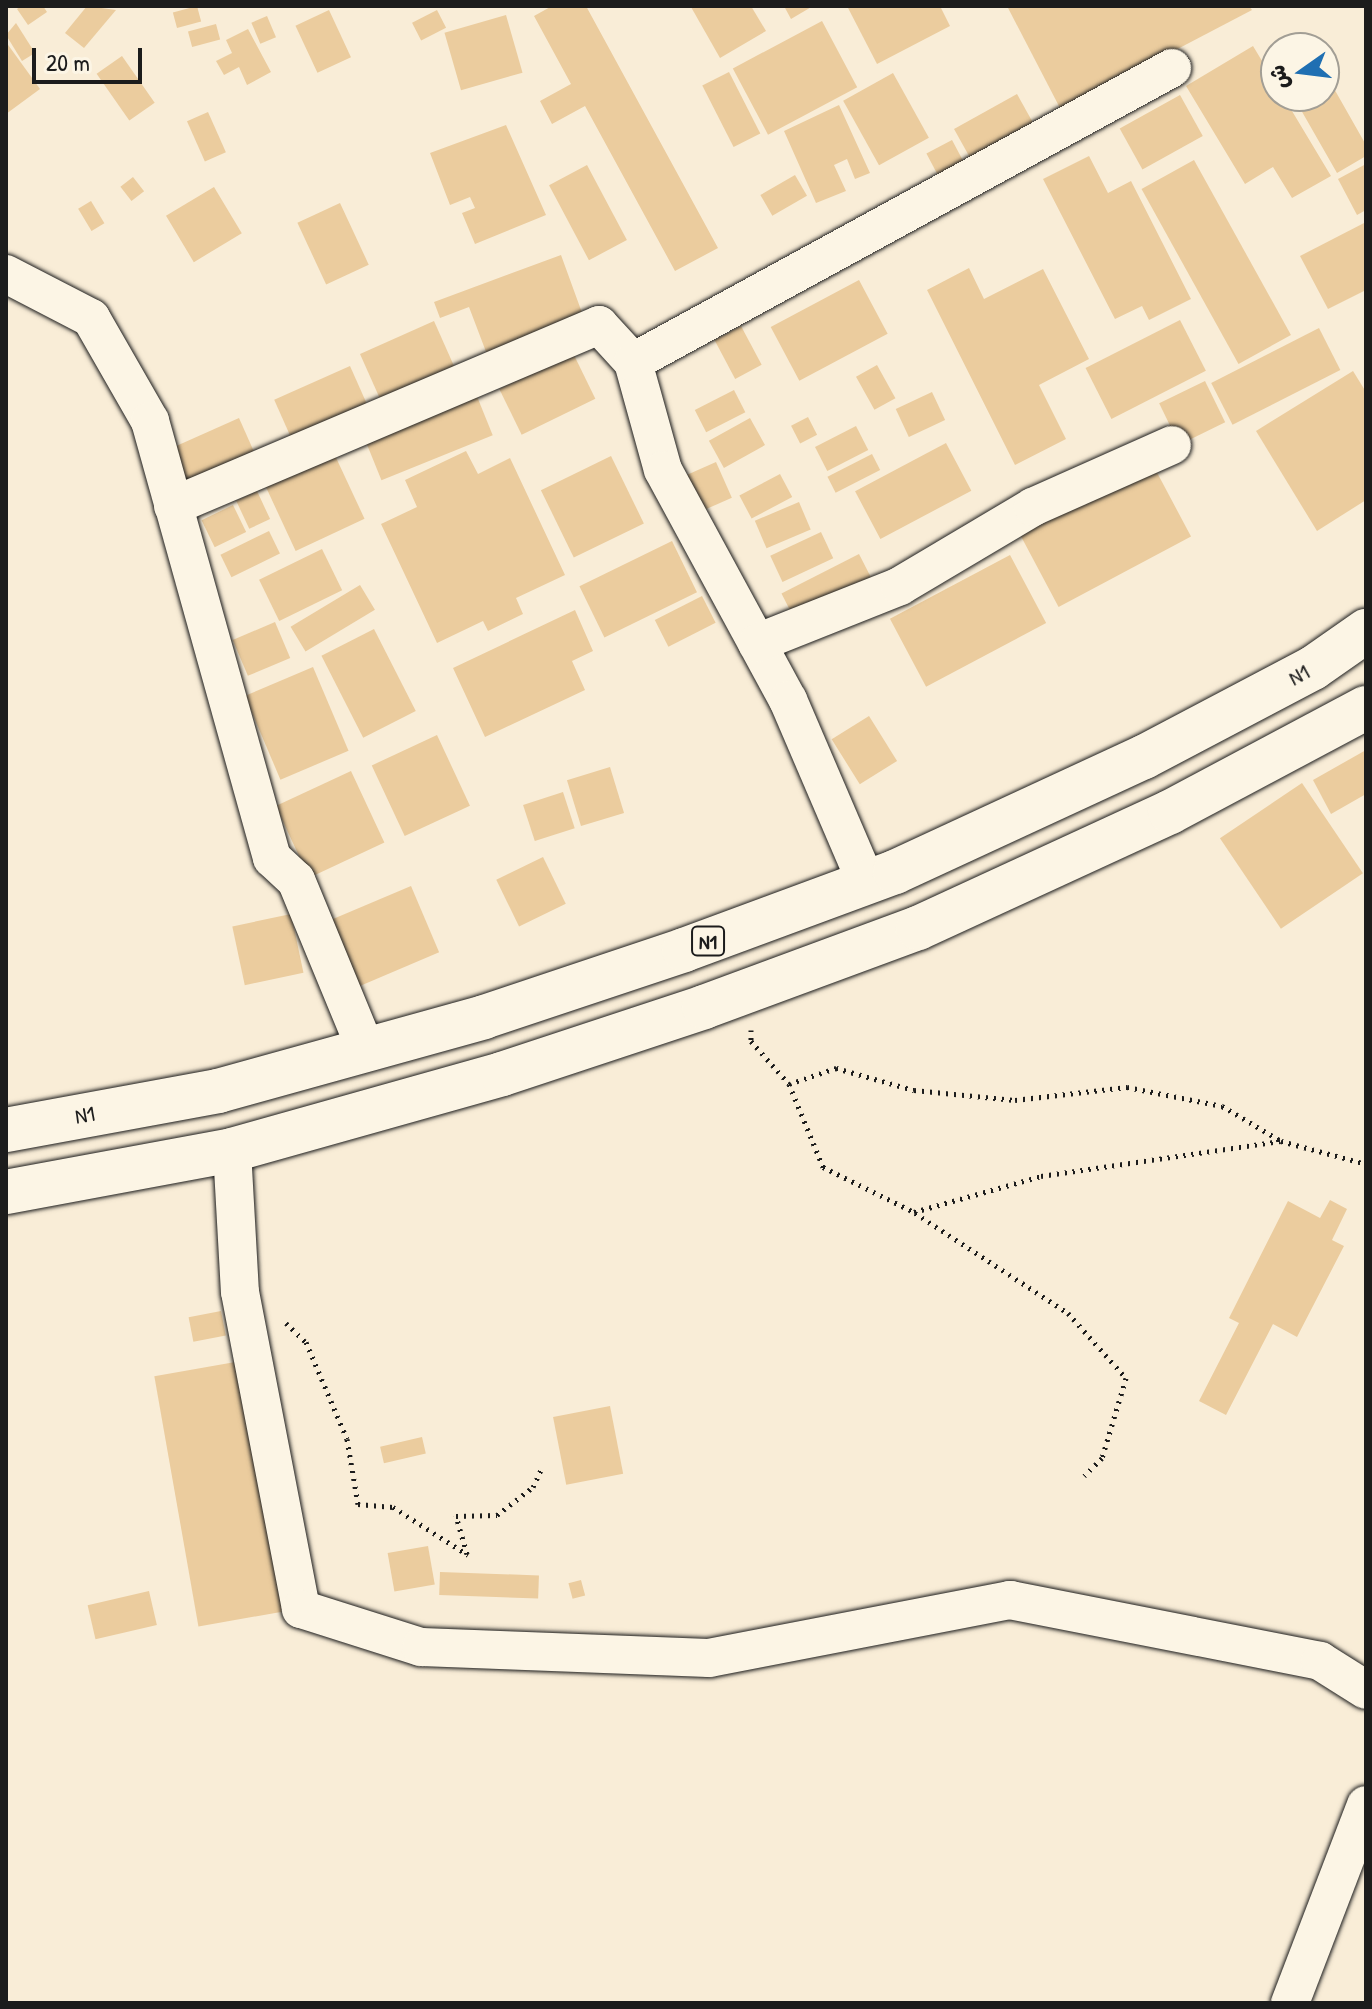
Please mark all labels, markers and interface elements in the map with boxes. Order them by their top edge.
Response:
scale bar [36,32,146,82]
north arrow [1260,32,1340,112]
text: 20 m [46,46,90,78]
text: ش [1261,62,1296,93]
street label: N1 [1284,659,1314,691]
road number: N1 [690,925,726,957]
street label: N1 [73,1100,97,1130]

